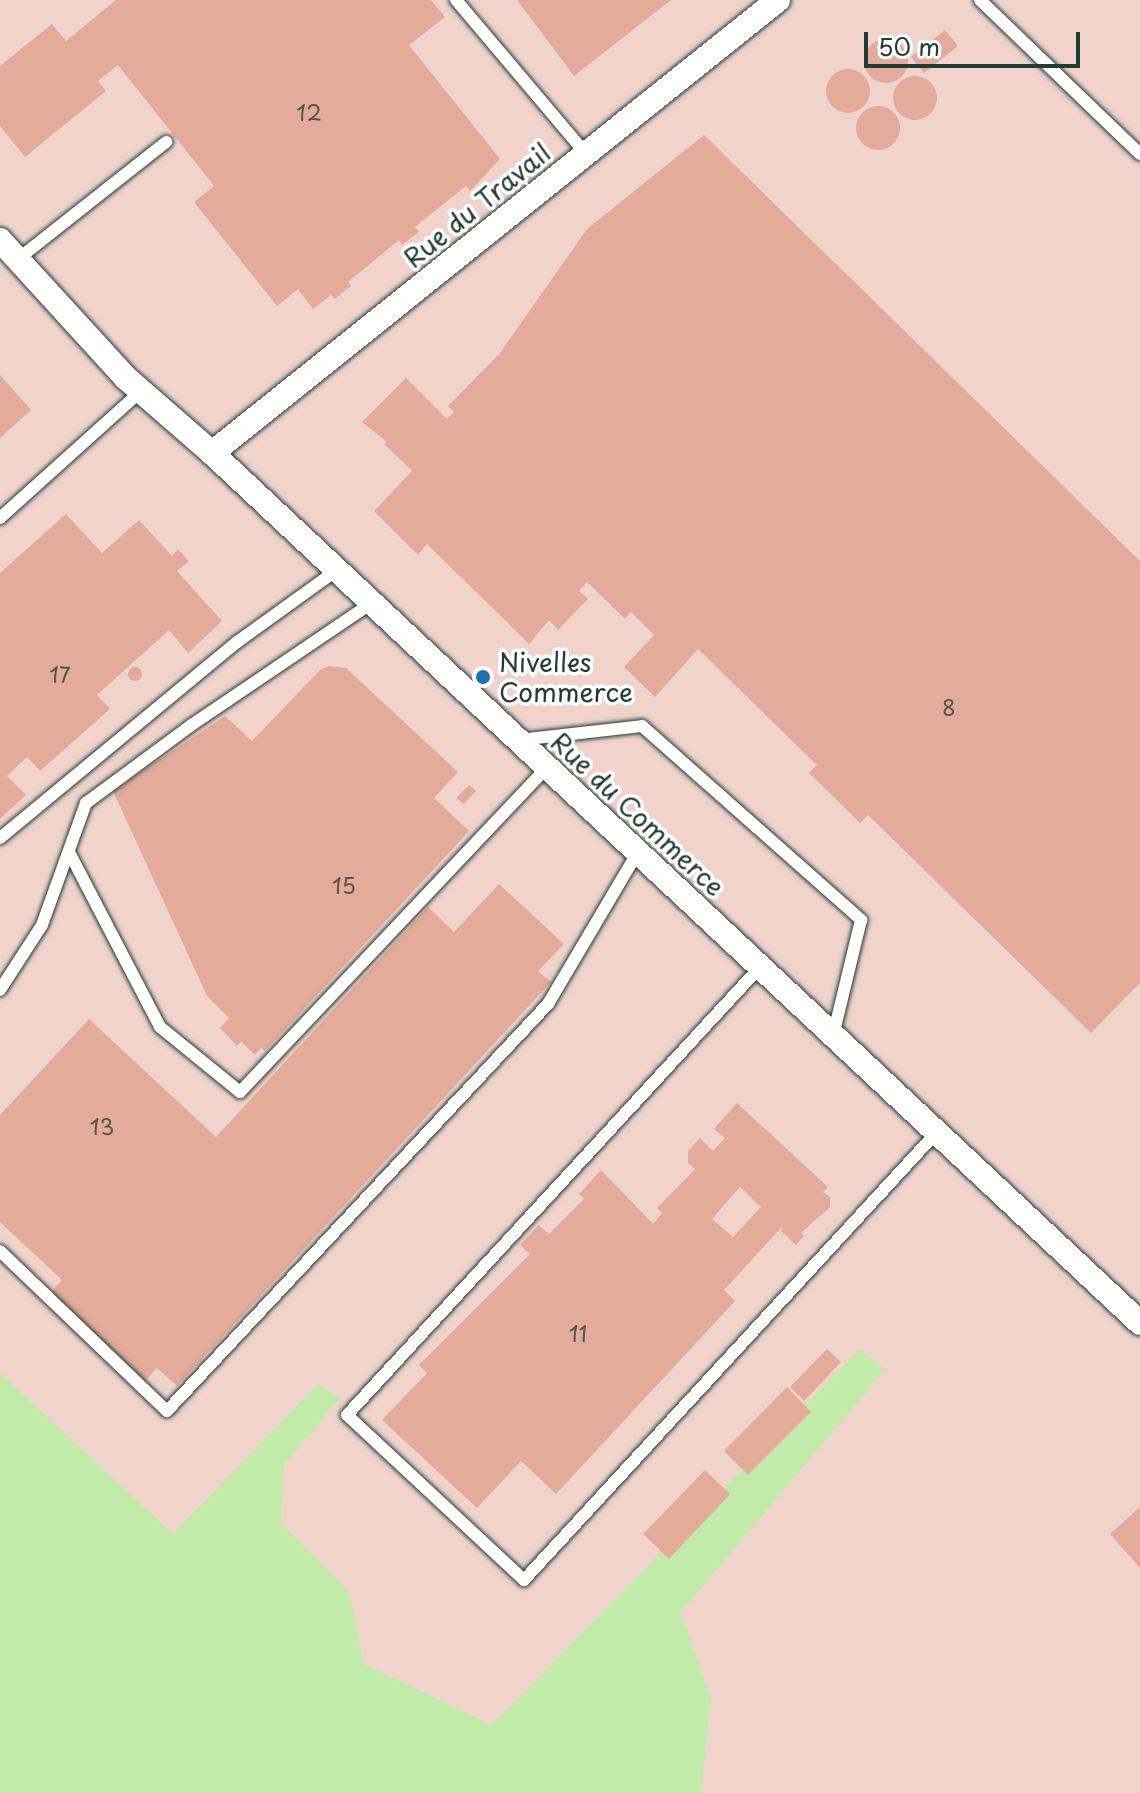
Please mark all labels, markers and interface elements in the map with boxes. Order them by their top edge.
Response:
scale bar [868,16,1084,66]
text: 50 m [878,28,940,64]
house number: 12 [296,99,322,125]
street label: Rue du Travail [396,136,558,274]
place label: Nivelles Commerce [499,646,633,708]
house number: 17 [49,661,71,687]
marker: Nivelles Commerce [474,668,492,686]
house number: 8 [942,694,956,720]
street label: Rue du Commerce [544,724,732,904]
house number: 15 [332,872,356,898]
house number: 13 [90,1113,114,1139]
house number: 11 [569,1320,587,1346]

